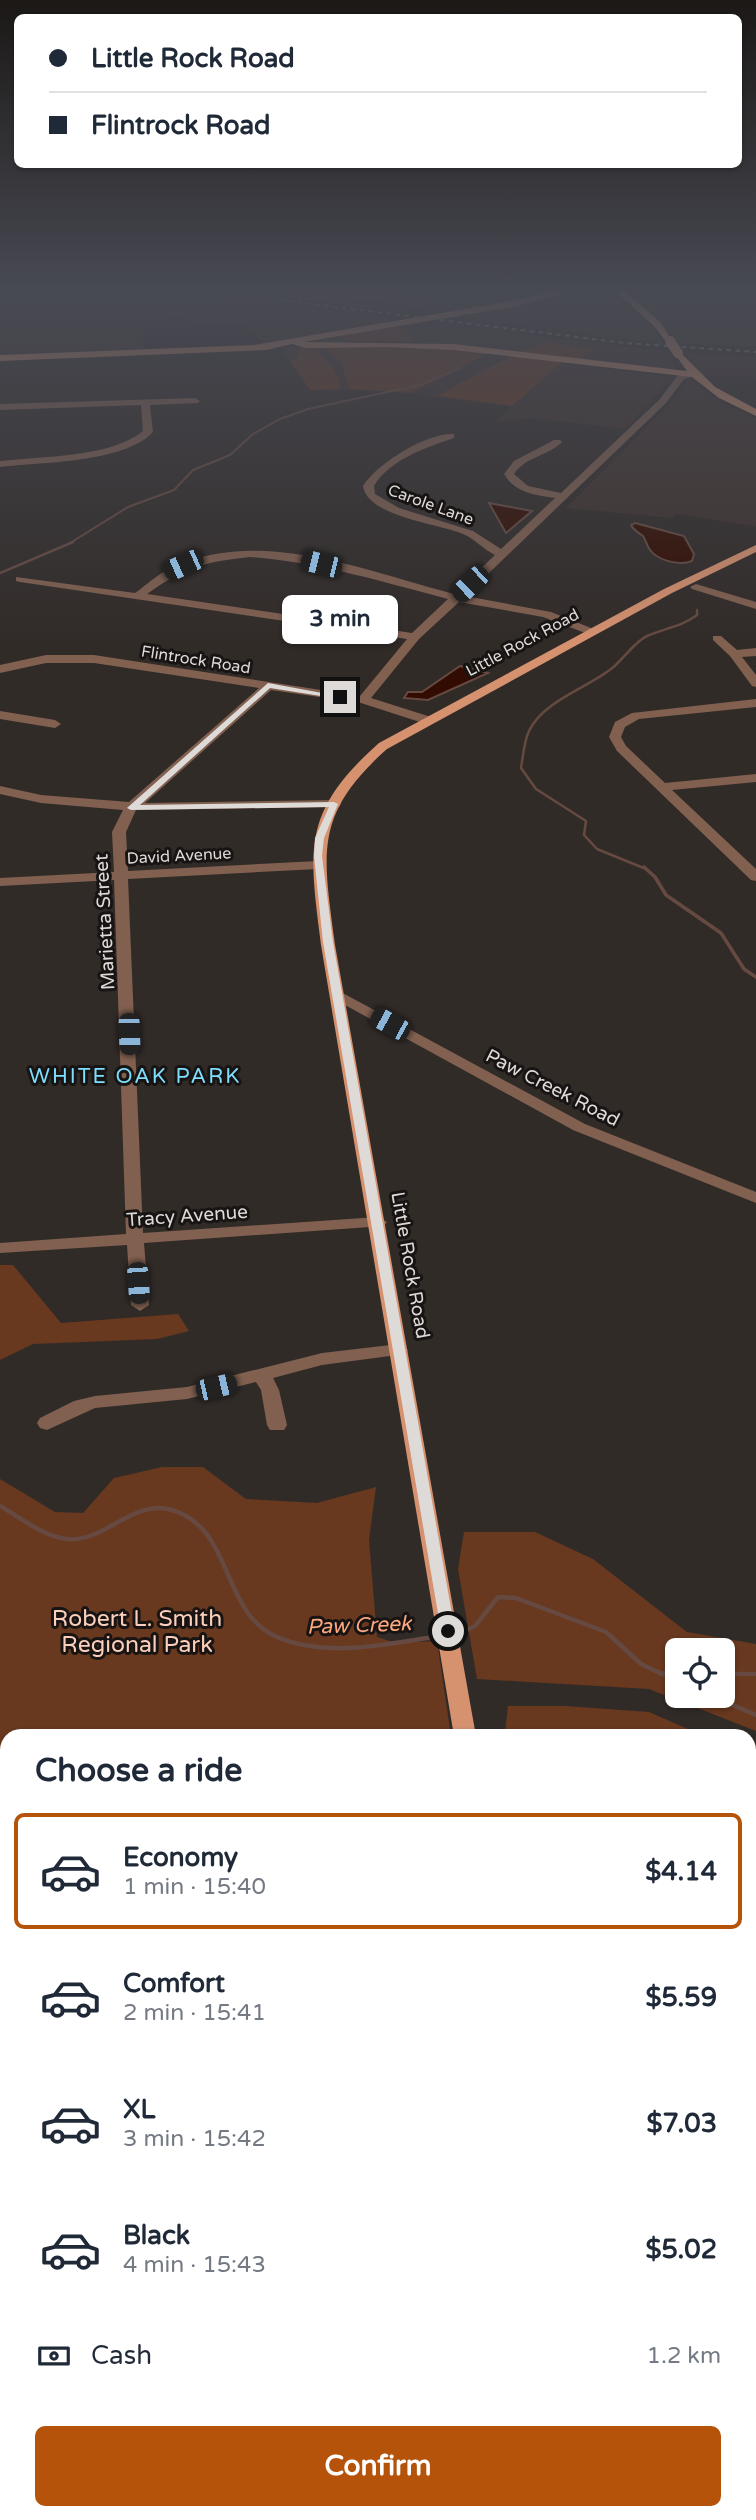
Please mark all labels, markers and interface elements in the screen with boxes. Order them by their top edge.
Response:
text: Little Rock Road [91,43,295,74]
text: Flintrock Road [91,110,271,141]
street label: Carole Lane [385,480,476,530]
car [160,547,207,583]
car [299,549,344,579]
car [448,562,493,606]
callout: 3 min [282,596,398,644]
text: 3 min [309,605,371,633]
street label: Little Rock Road [462,605,583,681]
street label: Flintrock Road [140,641,252,679]
route end [324,681,356,713]
street label: David Avenue [126,843,232,869]
street label: Marietta Street [90,853,120,991]
car [367,1005,414,1043]
car [118,1013,141,1055]
street label: Paw Creek Road [482,1045,623,1131]
district label: WHITE OAK PARK [29,1064,241,1089]
street label: Little Rock Road [386,1190,434,1340]
street label: Tracy Avenue [126,1201,249,1231]
car [127,1261,150,1305]
car [194,1372,239,1402]
park label: Robert L. Smith Regional Park [52,1605,222,1659]
water label: Paw Creek [306,1611,413,1640]
route start [432,1615,464,1647]
map controls [665,1638,735,1708]
button: locate [665,1638,735,1708]
text: Choose a ride [35,1752,242,1790]
icon: car [39,1840,102,1903]
text: Economy [123,1842,238,1873]
text: $4.14 [645,1856,717,1887]
text: 1 min · 15:40 [123,1873,266,1901]
icon: car [39,1966,102,2029]
text: Comfort [123,1968,225,1999]
text: $5.59 [645,1982,717,2013]
text: 2 min · 15:41 [123,1999,266,2027]
icon: car [39,2092,102,2155]
text: XL [123,2094,155,2125]
text: $7.03 [647,2108,717,2139]
text: 3 min · 15:42 [123,2125,266,2153]
icon: car [39,2218,102,2281]
text: Black [123,2220,190,2251]
text: $5.02 [645,2234,717,2265]
text: 4 min · 15:43 [123,2251,266,2279]
icon: cash [35,2337,73,2375]
text: Cash [91,2340,152,2371]
text: 1.2 km [647,2342,721,2370]
button: Confirm [35,2426,721,2506]

